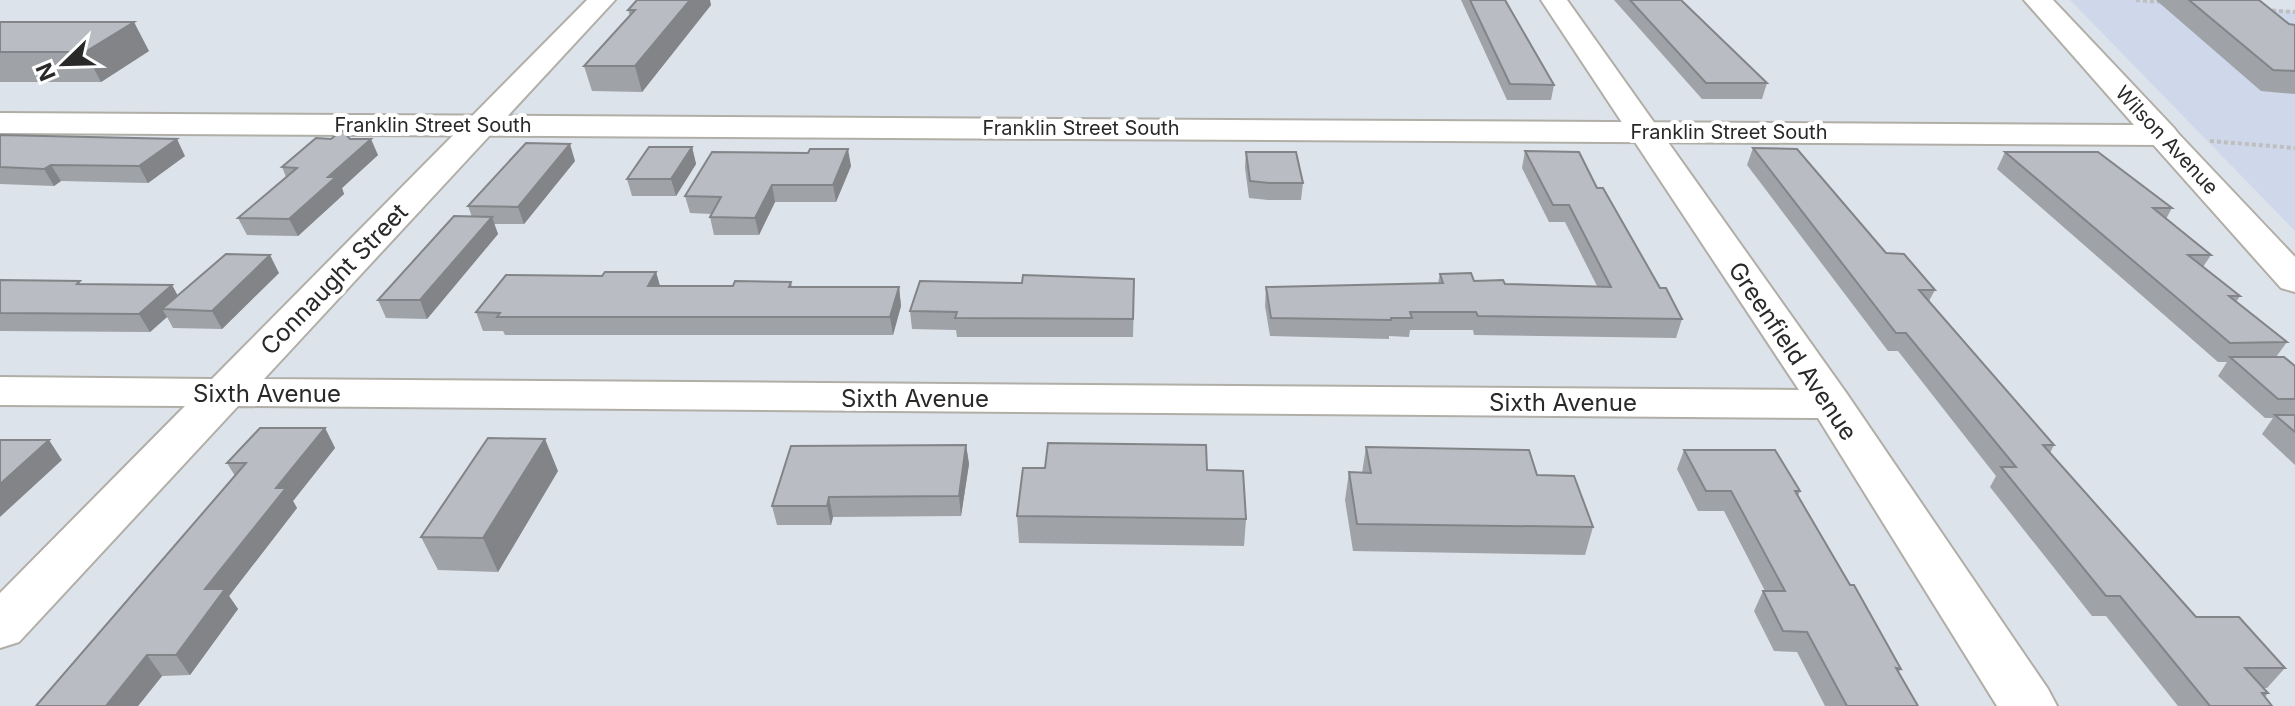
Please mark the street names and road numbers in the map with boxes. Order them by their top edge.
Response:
street label: Wilson Avenue [2111,81,2223,199]
street label: Franklin Street South [335,113,531,137]
street label: Franklin Street South [983,116,1179,140]
street label: Franklin Street South [1631,120,1827,144]
street label: Connaught Street [254,197,414,361]
street label: Greenfield Avenue [1723,256,1863,446]
street label: Sixth Avenue [193,379,341,408]
street label: Sixth Avenue [841,384,989,413]
street label: Sixth Avenue [1489,388,1637,417]

